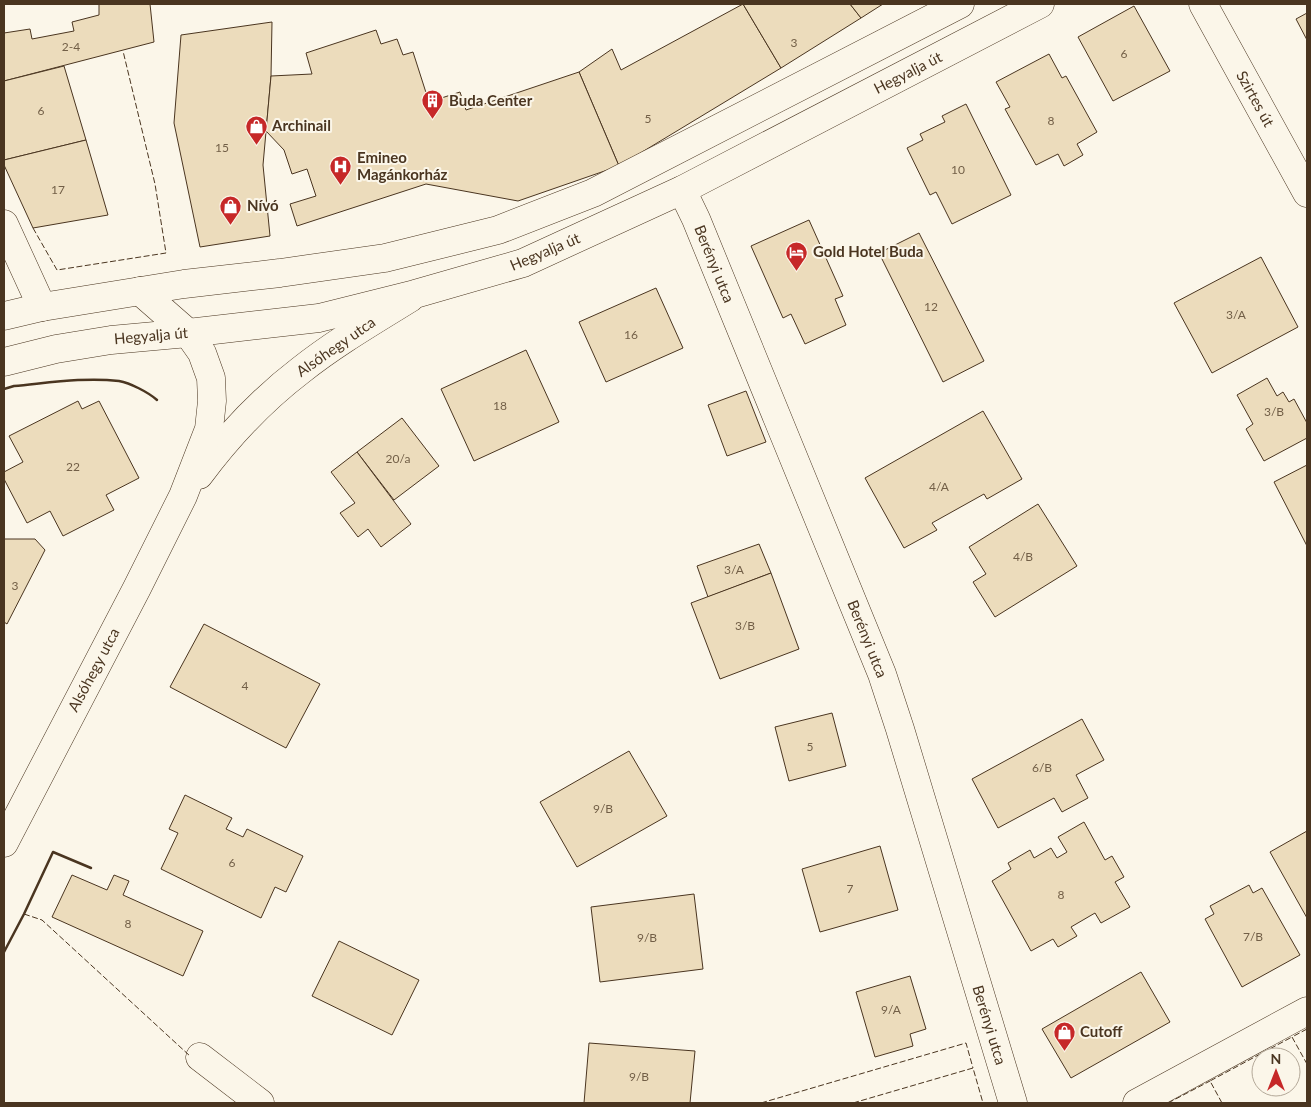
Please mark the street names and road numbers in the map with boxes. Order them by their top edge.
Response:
street label: Hegyalja út [870,47,945,97]
street label: Szirtes út [1233,67,1279,130]
street label: Berényi utca [691,222,739,305]
street label: Hegyalja út [507,228,583,274]
street label: Alsóhegy utca [292,312,378,380]
street label: Hegyalja út [113,323,189,347]
street label: Berényi utca [844,597,892,680]
street label: Alsóhegy utca [64,625,123,714]
street label: Berényi utca [969,983,1011,1067]

